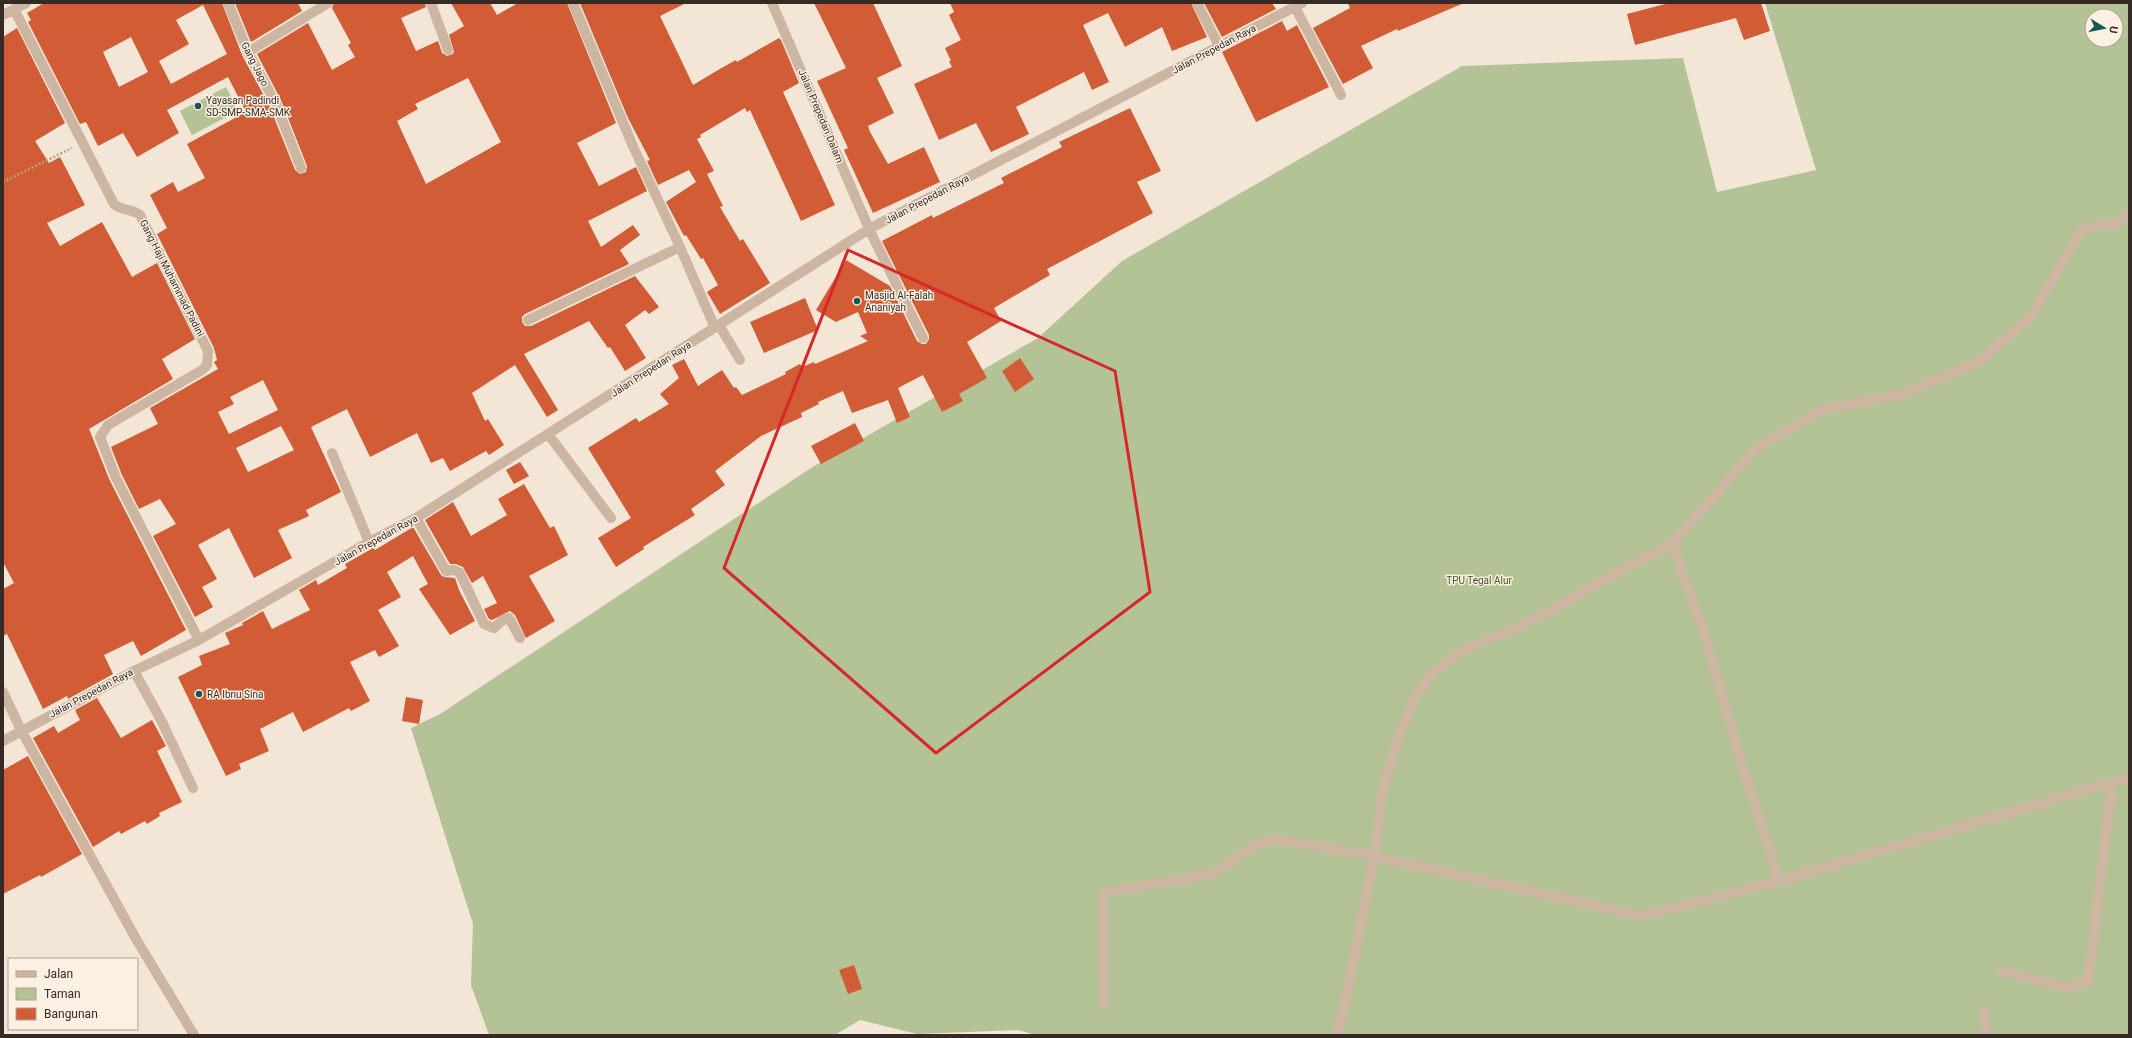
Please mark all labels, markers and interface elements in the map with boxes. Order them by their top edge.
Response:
north arrow [2084,8,2124,48]
street label: Jalan Prepedan Raya [1170,22,1258,76]
text: U [2106,25,2120,34]
street label: Gang Jago [239,40,271,88]
street label: Jalan Prepedan Dalam [796,68,846,165]
place label: Yayasan Padindi SD-SMP-SMA-SMK [206,95,291,118]
marker: Yayasan Padindi SD-SMP-SMA-SMK [193,101,203,111]
street label: Jalan Prepedan Raya [883,172,971,226]
street label: Gang Haji Muhammad Padini [138,218,206,338]
place label: Masjid Al-Falah Ananiyah [865,290,933,313]
marker: Masjid Al-Falah Ananiyah [852,296,862,306]
street label: Jalan Prepedan Raya [609,339,693,399]
street label: Jalan Prepedan Raya [332,513,420,567]
park label: TPU Tegal Alur [1446,575,1512,586]
street label: Jalan Prepedan Raya [47,666,135,720]
marker: RA Ibnu Sina [194,689,204,699]
place label: RA Ibnu Sina [207,689,263,700]
legend [8,958,138,1030]
text: Jalan [44,967,73,981]
text: Taman [44,987,81,1001]
text: Bangunan [44,1007,98,1021]

